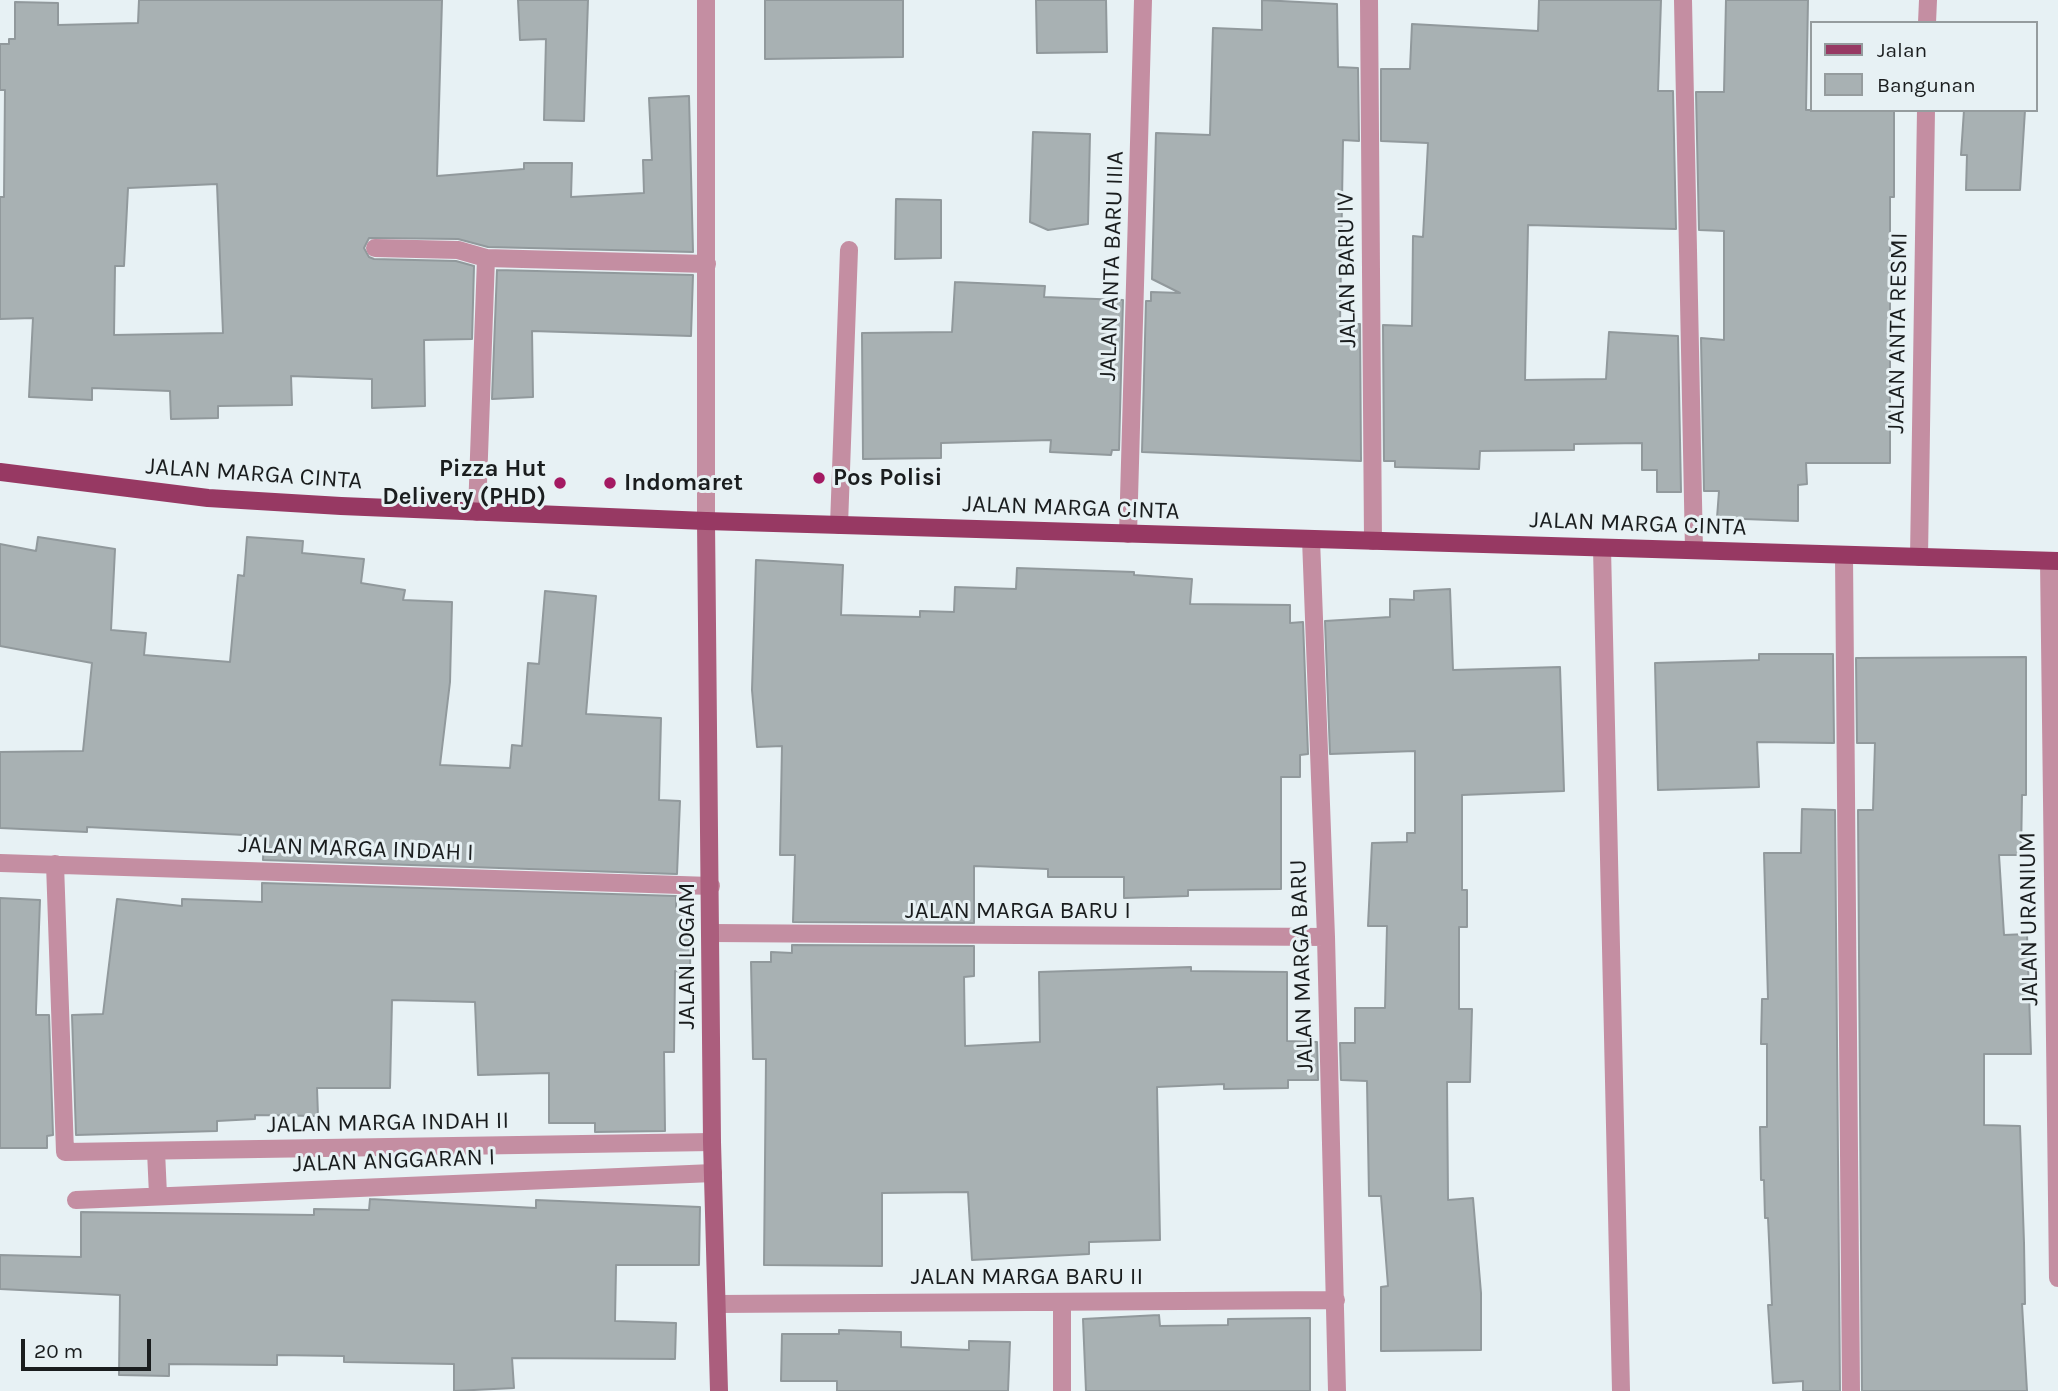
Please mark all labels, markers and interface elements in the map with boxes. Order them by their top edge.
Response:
legend [1810,21,2037,112]
text: Jalan [1877,38,1927,62]
text: Bangunan [1877,73,1976,97]
street label: JALAN ANTA BARU IIIA [1094,151,1130,381]
street label: JALAN BARU IV [1331,192,1363,348]
street label: JALAN ANTA RESMI [1882,232,1914,434]
street label: JALAN MARGA CINTA [145,452,363,496]
place label: Pizza Hut Delivery (PHD) [382,455,546,511]
place label: Pos Polisi [833,464,942,492]
place label: Indomaret [624,469,743,497]
marker: Pos Polisi [811,470,827,486]
marker: Pizza Hut Delivery (PHD) [552,475,568,491]
marker: Indomaret [602,475,618,491]
street label: JALAN MARGA CINTA [962,490,1180,526]
street label: JALAN MARGA CINTA [1529,506,1747,542]
street label: JALAN MARGA INDAH I [238,830,474,868]
street label: JALAN URANIUM [2013,832,2045,1006]
street label: JALAN MARGA BARU [1284,859,1320,1073]
street label: JALAN LOGAM [673,883,701,1029]
street label: JALAN MARGA BARU I [905,897,1131,925]
street label: JALAN MARGA INDAH II [267,1106,509,1140]
street label: JALAN ANGGARAN I [292,1143,496,1179]
street label: JALAN MARGA BARU II [911,1263,1143,1291]
scale bar [24,1324,154,1368]
text: 20 m [34,1339,83,1363]

